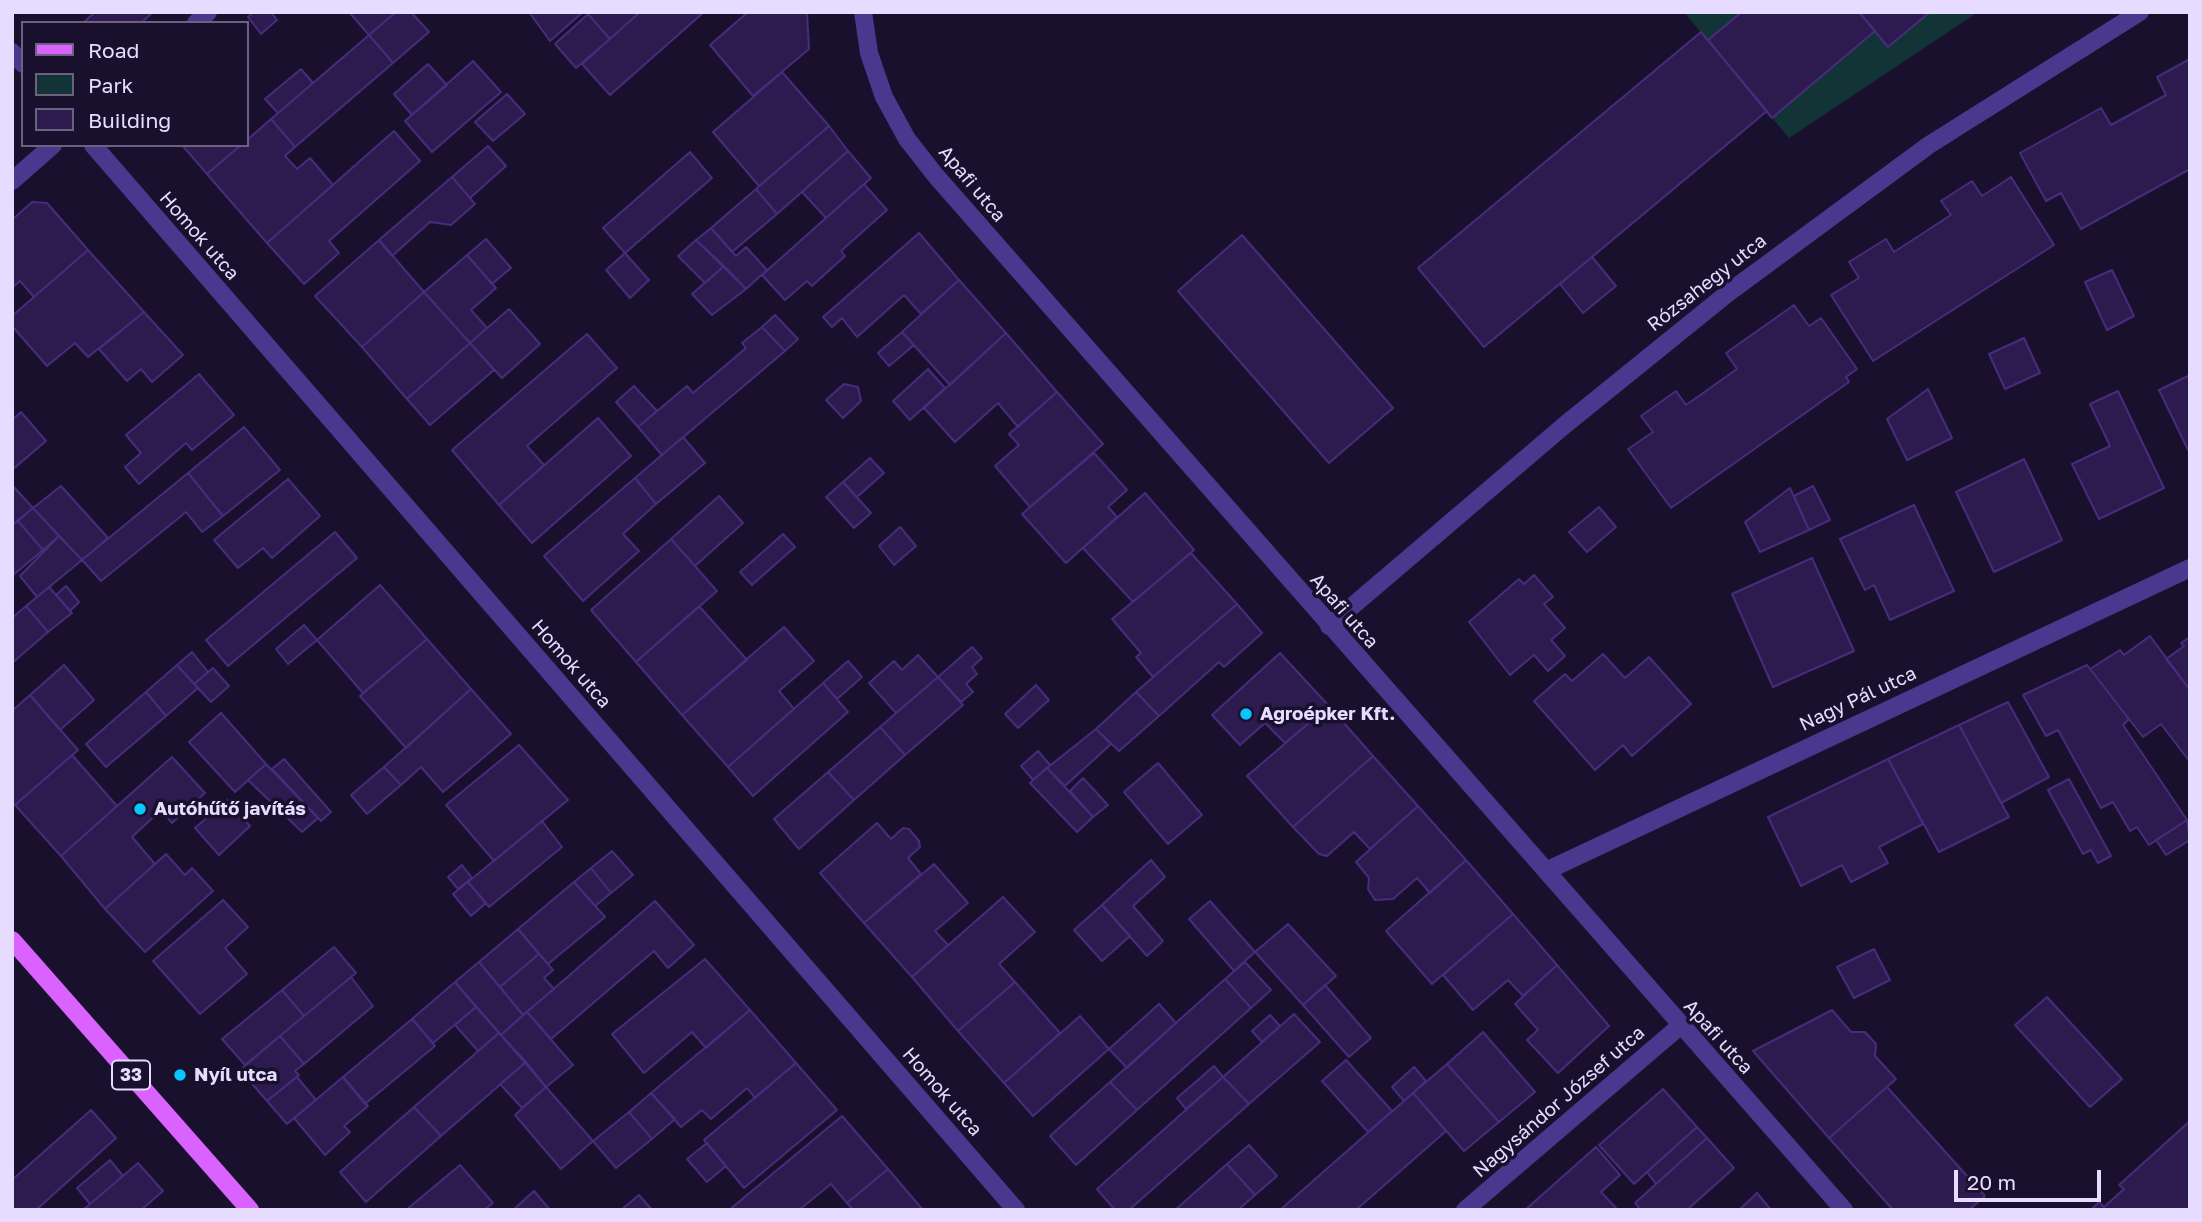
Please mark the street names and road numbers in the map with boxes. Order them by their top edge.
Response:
street label: Apafi utca [934,141,1010,227]
street label: Homok utca [154,187,244,285]
street label: Rózsahegy utca [1643,230,1771,336]
street label: Apafi utca [1305,569,1383,653]
street label: Homok utca [526,615,616,713]
street label: Nagy Pál utca [1796,662,1920,736]
street label: Apafi utca [1679,995,1757,1079]
street label: Nagysándor József utca [1469,1021,1649,1183]
street label: Homok utca [897,1043,987,1141]
road number: 33 [112,1060,150,1090]

